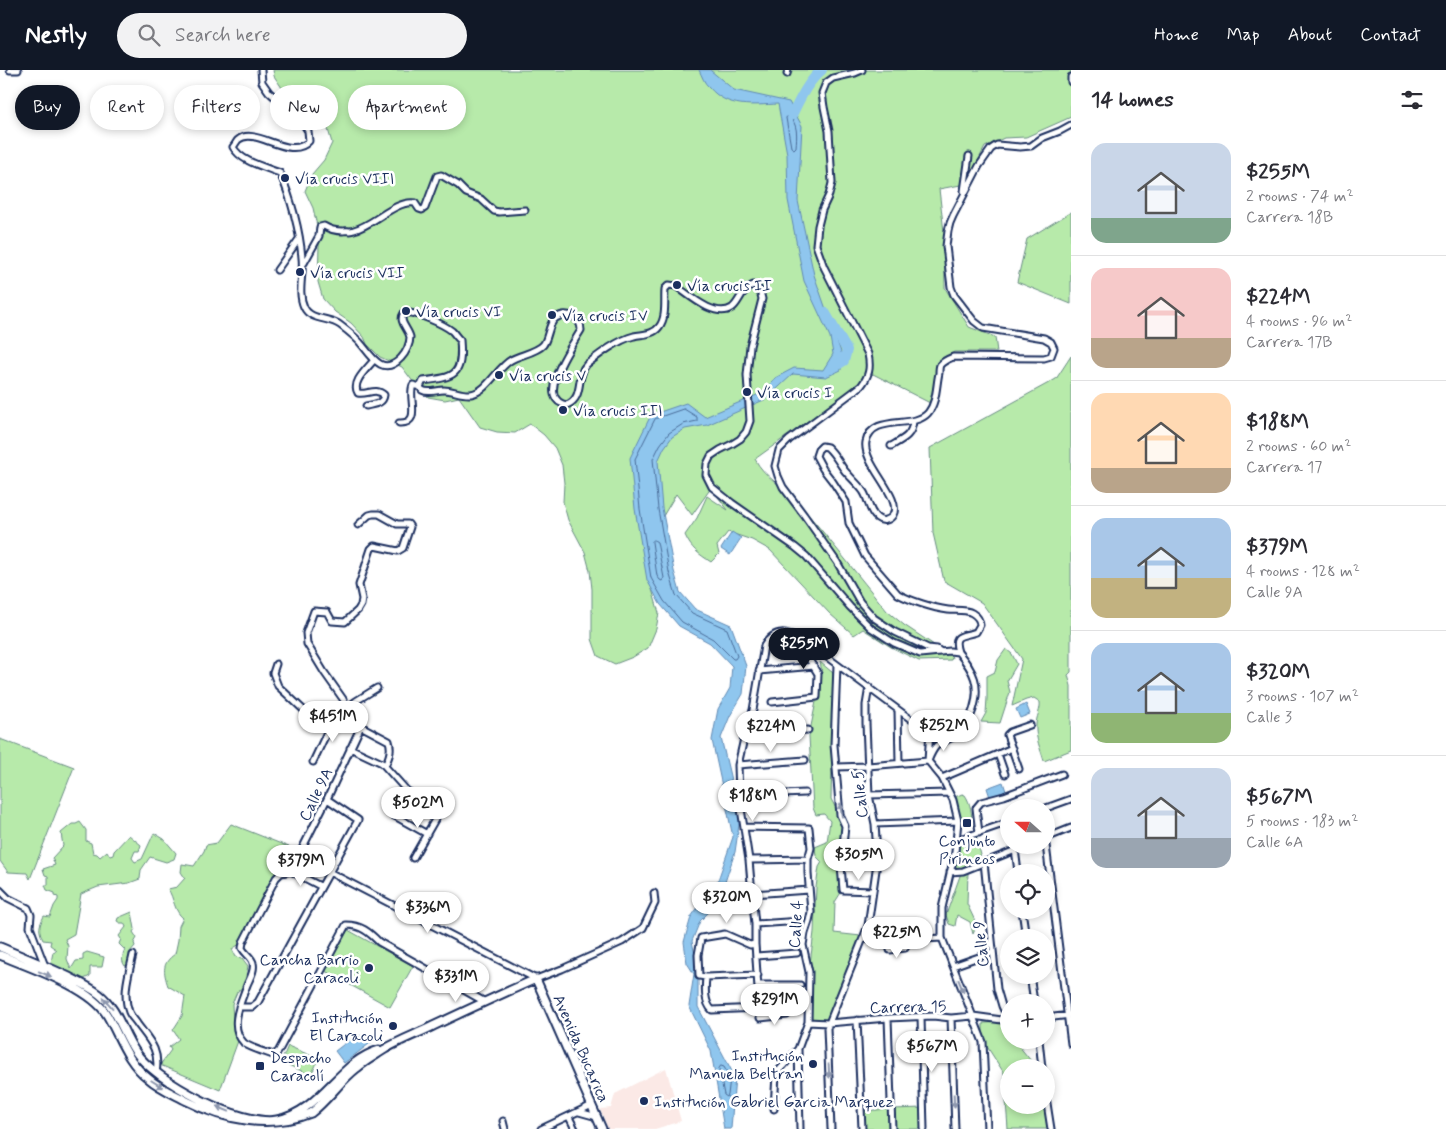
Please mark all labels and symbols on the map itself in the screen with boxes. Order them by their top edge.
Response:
place label: Vía crucis VIII [295,169,394,190]
marker: Vía crucis VIII [279,172,291,184]
place label: Vía crucis VII [310,263,405,284]
marker: Vía crucis VII [294,266,306,278]
place label: Vía crucis II [687,276,772,297]
marker: Vía crucis II [671,279,683,291]
place label: Vía crucis VI [416,302,501,323]
marker: Vía crucis VI [400,305,412,317]
place label: Vía crucis IV [562,306,648,327]
marker: Vía crucis IV [546,309,558,321]
place label: Vía crucis V [509,366,586,387]
marker: Vía crucis V [493,369,505,381]
place label: Vía crucis I [757,383,832,404]
marker: Vía crucis I [741,386,753,398]
place label: Vía crucis III [573,401,663,422]
marker: Vía crucis III [557,404,569,416]
pin: $255M [769,628,839,670]
pin: $451M [298,700,368,743]
pin: $224M [736,710,806,753]
pin: $252M [909,710,979,752]
street label: Calle 9A [294,764,338,825]
street label: Calle 5 [848,769,873,819]
pin: $188M [718,780,788,822]
pin: $502M [383,786,453,829]
north arrow [1000,799,1055,854]
one-way arrow [836,802,844,818]
marker: Conjunto Pirineos [961,817,973,829]
place label: Conjunto Pirineos [938,831,996,870]
pin: $305M [824,838,894,881]
pin: $379M [266,844,336,887]
pin: $320M [692,882,762,924]
pin: $336M [393,892,463,934]
street label: Calle 4 [784,899,809,949]
pin: $225M [862,916,932,959]
street label: Calle 9 [969,919,994,968]
place label: Cancha Barrio Caracoli [260,950,359,989]
pin: $331M [421,960,491,1003]
marker: Cancha Barrio Caracoli [363,962,375,974]
one-way arrow [38,971,52,979]
one-way arrow [957,979,965,994]
pin: $291M [740,984,810,1026]
street label: Avenida Bucarica [547,991,614,1106]
street label: Carrera 15 [869,996,947,1019]
one-way arrow [102,998,114,1010]
place label: Institución El Caracoli [309,1008,383,1047]
marker: Institución El Caracoli [387,1020,399,1032]
pin: $567M [897,1030,967,1073]
place label: Institución Manuela Beltran [689,1046,803,1085]
place label: Despacho Caracolí [270,1048,331,1087]
marker: Institución Manuela Beltran [807,1058,819,1070]
marker: Despacho Caracolí [254,1060,266,1072]
one-way arrow [825,1063,833,1079]
one-way arrow [150,1080,163,1089]
place label: Institución Gabriel Garcia Marquez [654,1092,894,1113]
one-way arrow [950,1094,958,1110]
marker: Institución Gabriel Garcia Marquez [638,1095,650,1107]
one-way arrow [216,1105,230,1113]

